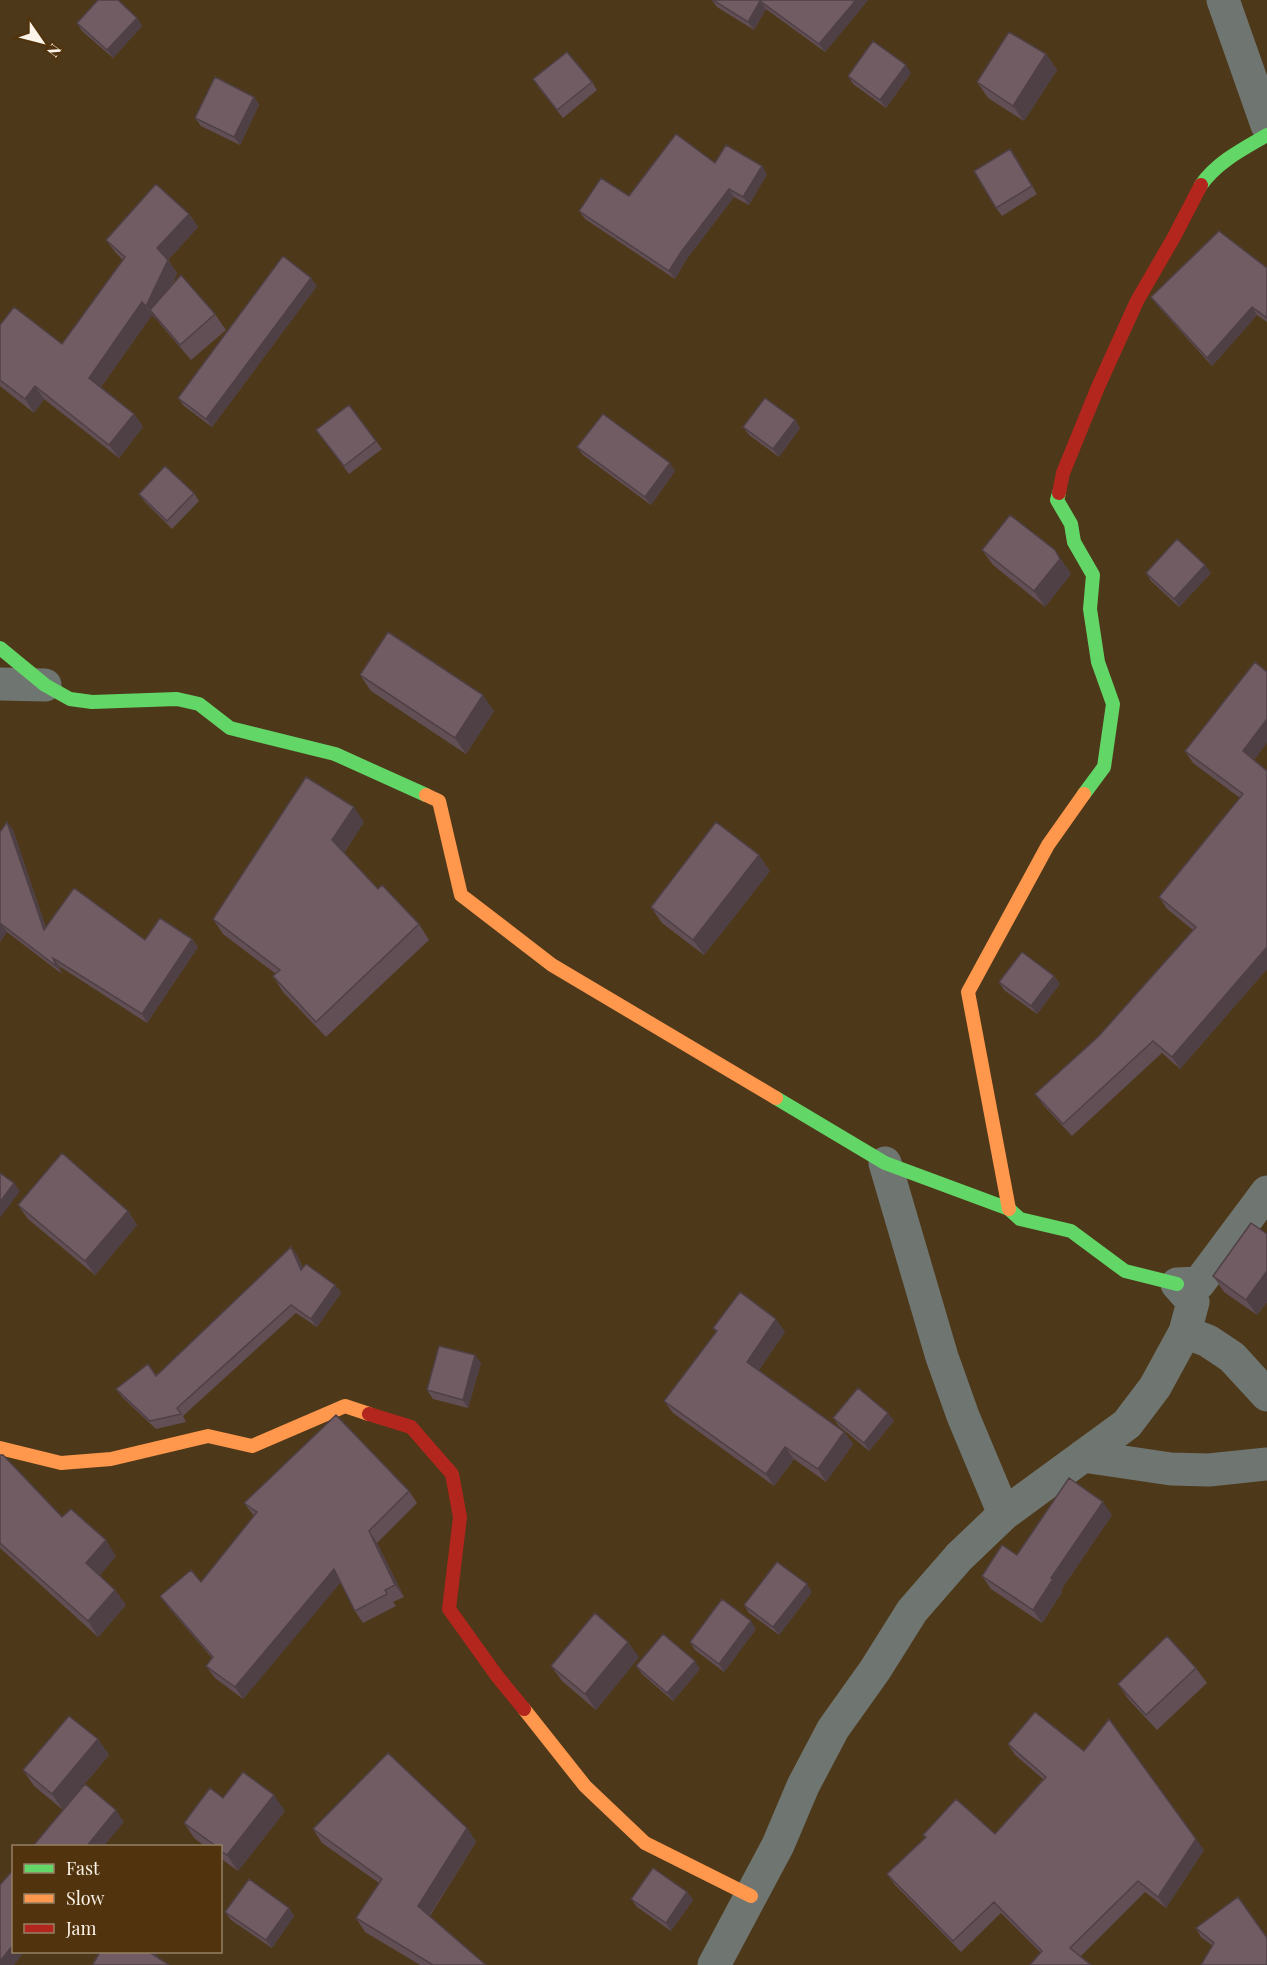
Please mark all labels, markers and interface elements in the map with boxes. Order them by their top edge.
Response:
north arrow [12,12,72,72]
text: N [43,40,67,62]
legend [12,1845,222,1953]
text: Fast [66,1856,100,1880]
text: Slow [66,1886,104,1910]
text: Jam [65,1916,96,1940]

